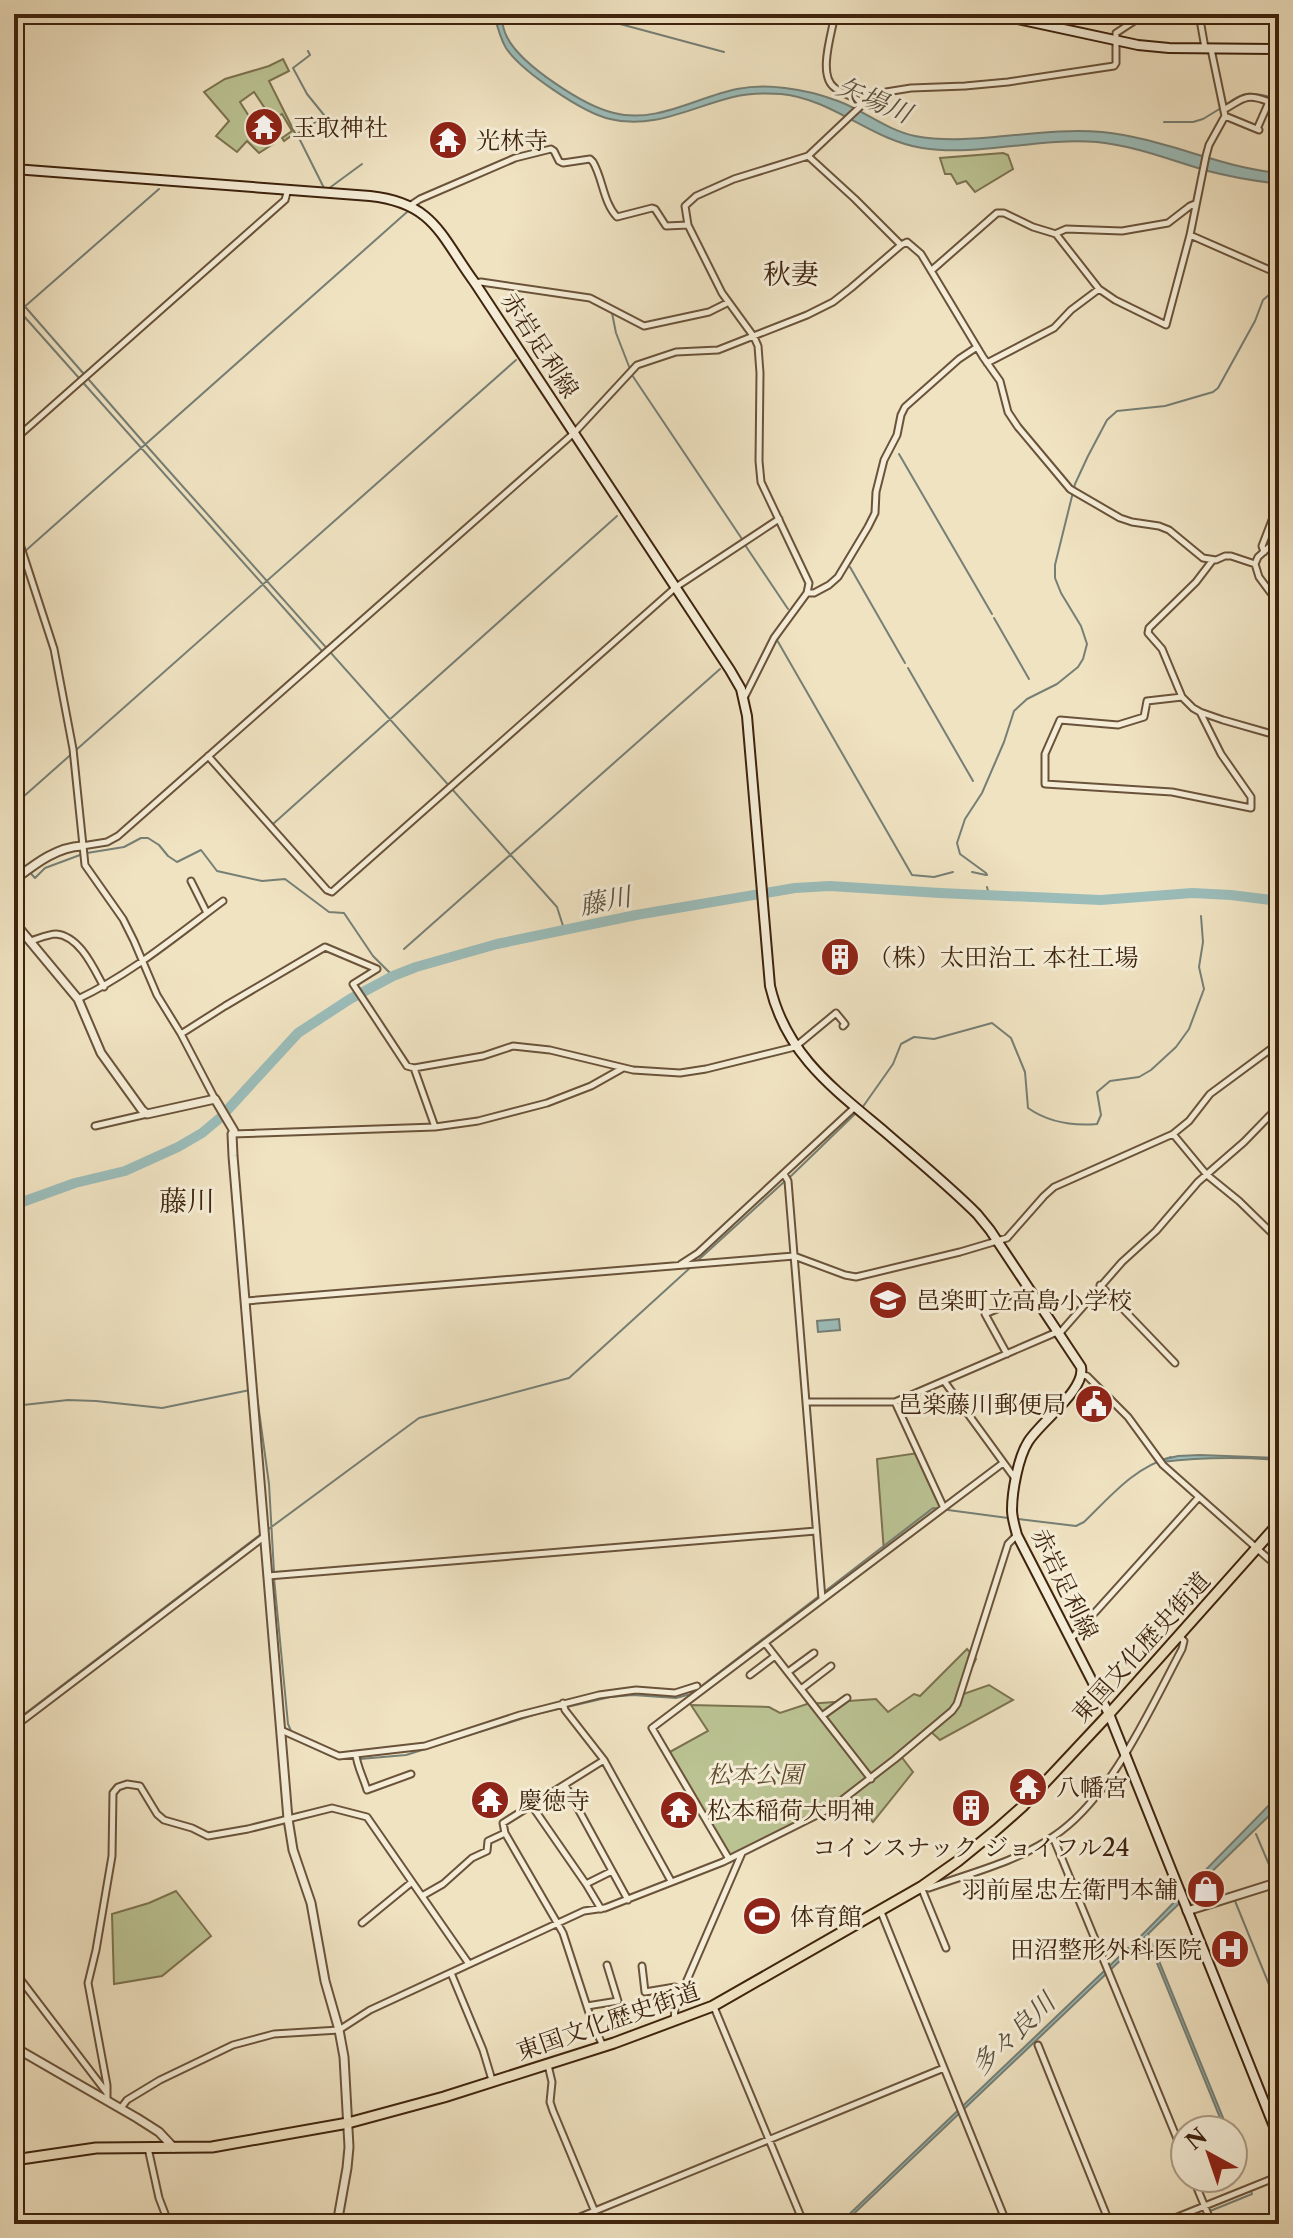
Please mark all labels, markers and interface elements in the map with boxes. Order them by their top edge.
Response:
water label: 矢場川 [832,70,919,131]
temple icon: 玉取神社 [243,106,285,148]
place label: 玉取神社 [292,113,388,142]
temple icon: 光林寺 [427,119,469,161]
place label: 光林寺 [476,126,548,155]
district label: 秋妻 [763,257,819,291]
street label: 赤岩足利線 [495,287,585,403]
water label: 藤川 [576,880,637,922]
building icon: （株）太田治工 本社工場 [819,936,861,978]
place label: （株）太田治工 本社工場 [868,943,1138,972]
district label: 藤川 [159,1184,215,1218]
school or university icon: 邑楽町立高島小学校 [867,1279,909,1321]
place label: 邑楽町立高島小学校 [916,1286,1132,1315]
public building icon: 邑楽藤川郵便局 [1073,1383,1115,1425]
place label: 邑楽藤川郵便局 [898,1390,1066,1419]
street label: 赤岩足利線 [1026,1524,1104,1644]
street label: 東国文化歴史街道 [1066,1566,1216,1728]
park label: 松本公園 [707,1760,807,1789]
temple icon: 八幡宮 [1007,1766,1049,1808]
place label: 八幡宮 [1056,1773,1128,1802]
temple icon: 慶徳寺 [469,1779,511,1821]
place label: 慶徳寺 [518,1786,590,1815]
building icon: コインスナック ジョイフル24 [950,1787,992,1829]
temple icon: 松本稲荷大明神 [658,1789,700,1831]
place label: 松本稲荷大明神 [707,1796,875,1825]
place label: コインスナック ジョイフル24 [812,1833,1130,1862]
shop icon: 羽前屋忠左衛門本舗 [1185,1868,1227,1910]
place label: 羽前屋忠左衛門本舗 [962,1875,1178,1904]
sports icon: 体育館 [741,1895,783,1937]
place label: 体育館 [790,1902,862,1931]
hospital icon: 田沼整形外科医院 [1209,1928,1251,1970]
place label: 田沼整形外科医院 [1010,1935,1202,1964]
street label: 東国文化歴史街道 [513,1976,703,2066]
water label: 多々良川 [964,1984,1064,2082]
north arrow [1169,2114,1249,2194]
text: N [1180,2123,1212,2156]

